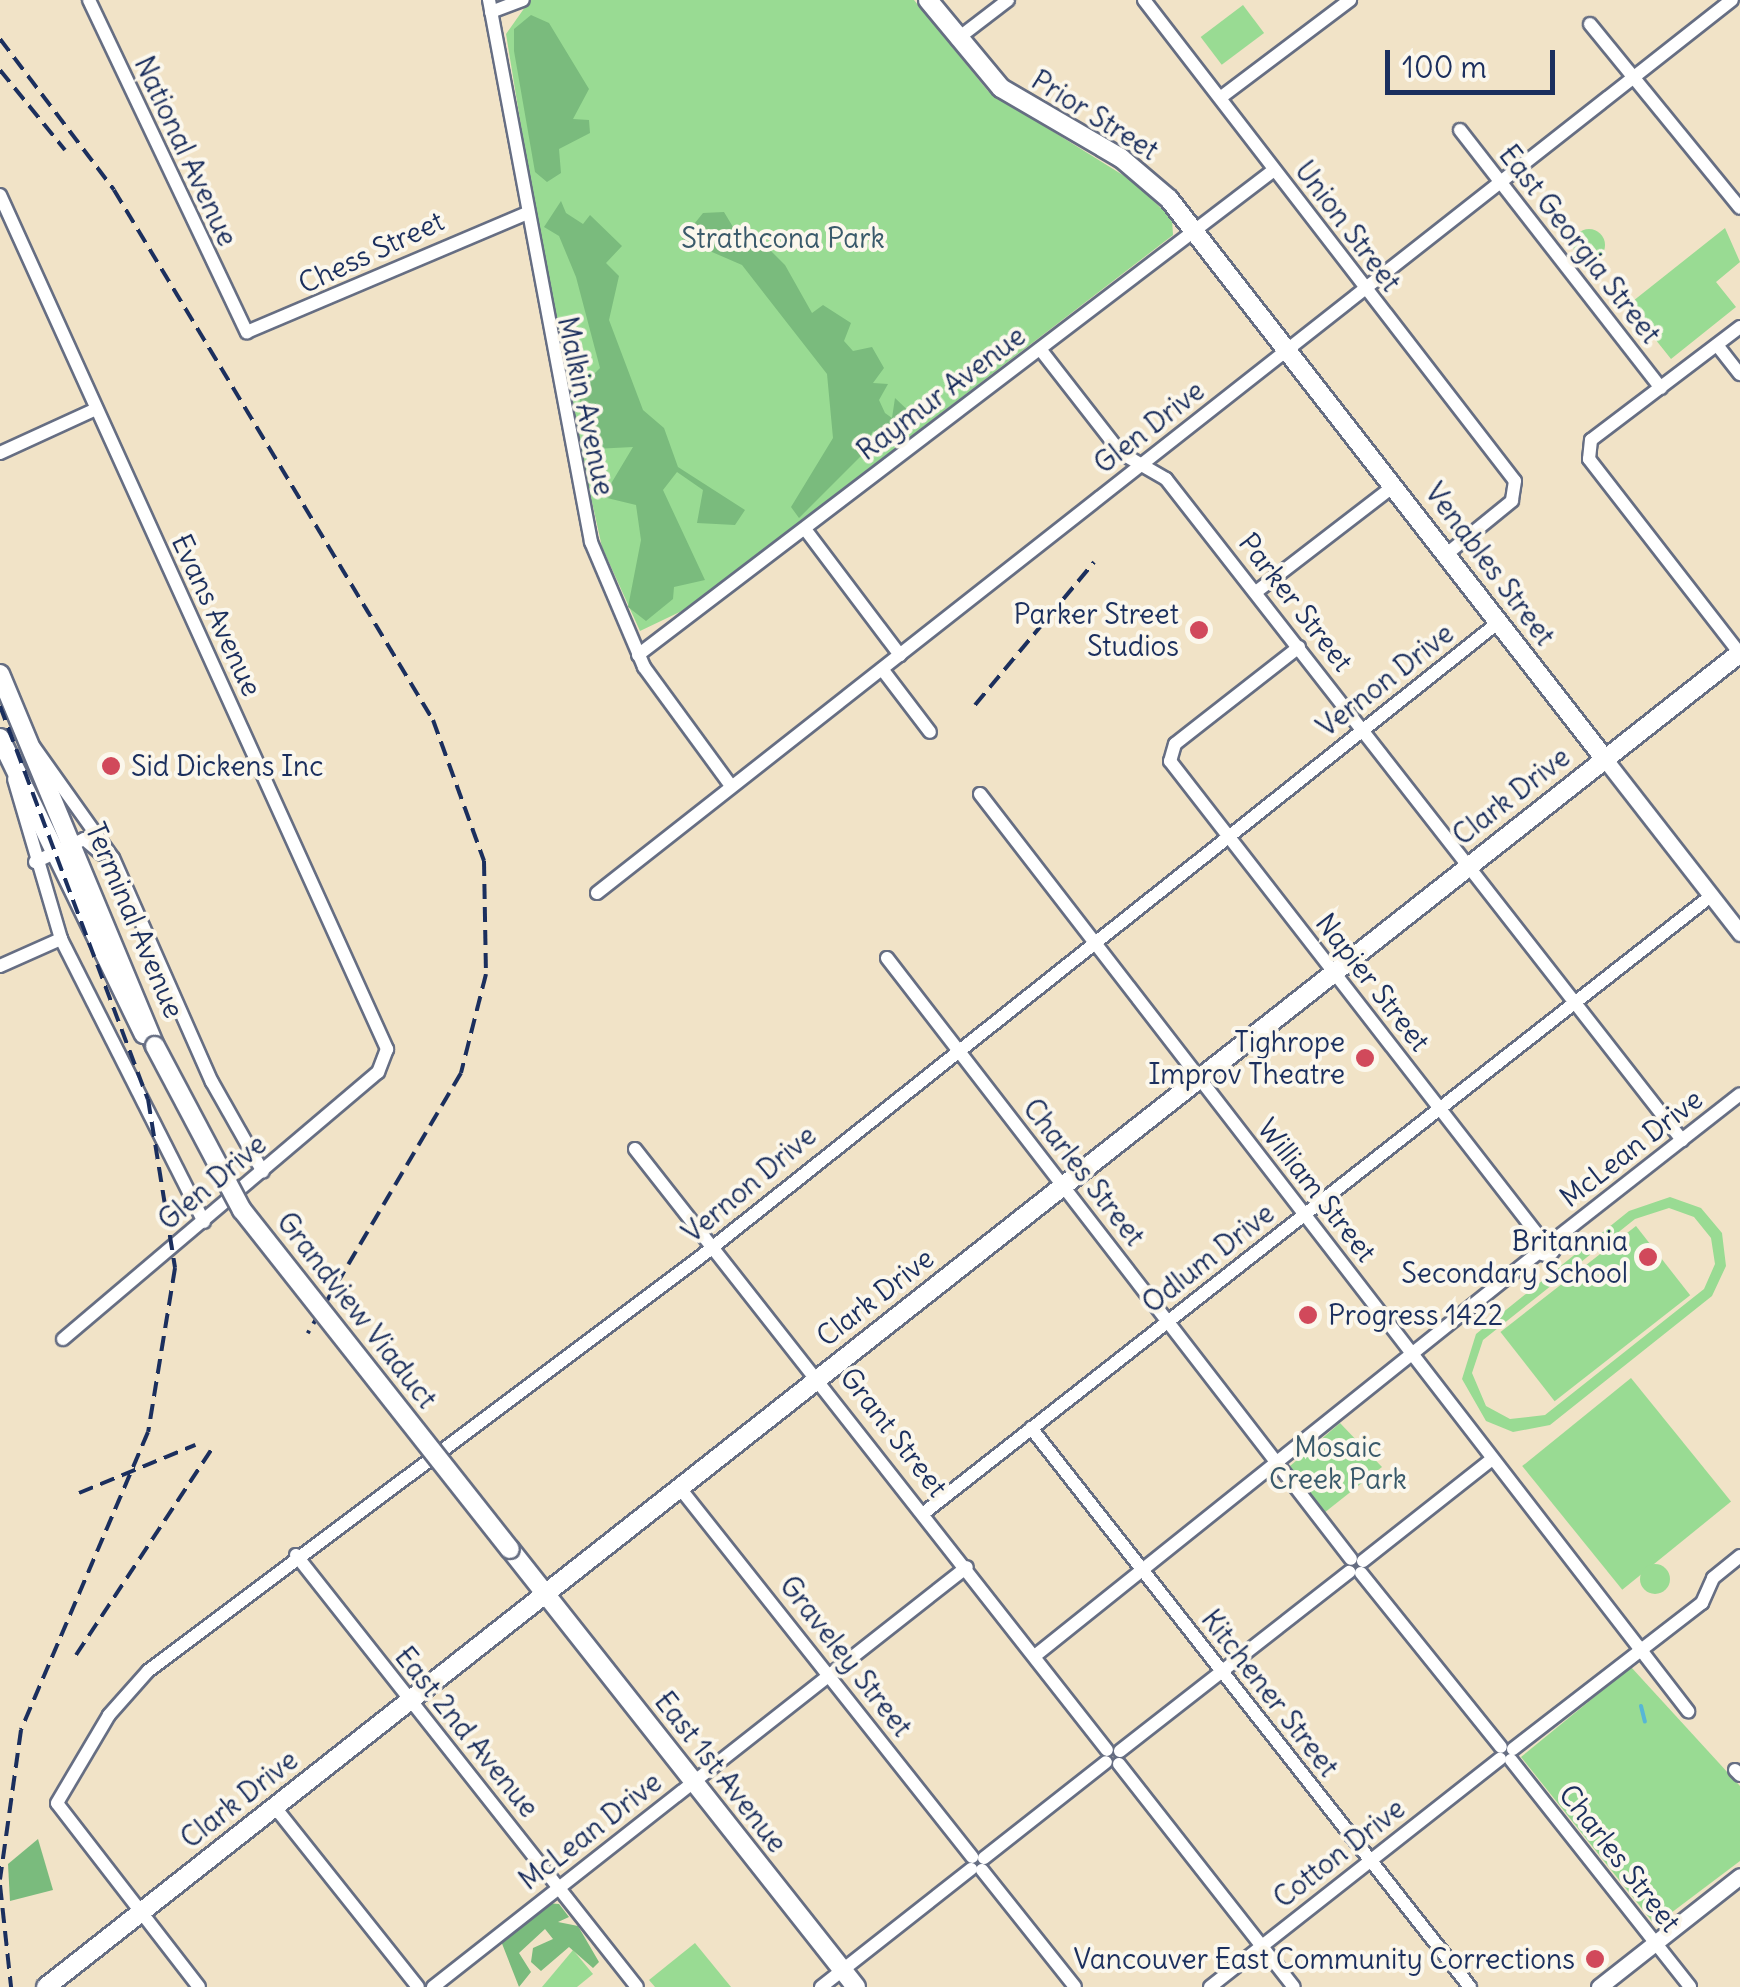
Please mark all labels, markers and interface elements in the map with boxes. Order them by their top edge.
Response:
scale bar [1390,30,1560,92]
text: 100 m [1402,48,1487,86]
street label: National Avenue [127,51,245,251]
street label: Prior Street [1025,63,1165,167]
street label: East Georgia Street [1492,138,1668,350]
street label: Union Street [1288,154,1408,298]
street label: Chess Street [293,204,449,300]
park label: Strathcona Park [681,221,885,255]
street label: Malkin Avenue [551,313,621,499]
street label: Raymur Avenue [850,319,1032,467]
street label: Glen Drive [1087,374,1211,480]
street label: Venables Street [1418,476,1562,652]
street label: Parker Street [1232,526,1360,678]
street label: Evans Avenue [165,529,269,701]
place label: Parker Street Studios [1013,597,1179,663]
street label: Vernon Drive [1310,616,1460,744]
marker: Parker Street Studios [1188,619,1210,641]
street label: Clark Drive [1446,740,1576,852]
place label: Sid Dickens Inc [131,749,324,783]
marker: Sid Dickens Inc [100,755,122,777]
street label: Terminal Avenue [79,817,191,1023]
street label: Napier Street [1309,907,1437,1057]
place label: Tighrope Improv Theatre [1148,1025,1345,1091]
marker: Tighrope Improv Theatre [1354,1047,1376,1069]
street label: McLean Drive [1553,1082,1709,1214]
street label: Charles Street [1016,1092,1152,1252]
street label: William Street [1251,1112,1383,1268]
street label: Vernon Drive [675,1118,823,1250]
street label: Glen Drive [151,1127,273,1237]
street label: Odlum Drive [1135,1196,1281,1320]
street label: Grandview Viaduct [270,1205,444,1415]
place label: Britannia Secondary School [1401,1224,1628,1290]
street label: Clark Drive [810,1241,940,1353]
marker: Britannia Secondary School [1637,1246,1659,1268]
place label: Progress 1422 [1328,1298,1503,1332]
marker: Progress 1422 [1297,1304,1319,1326]
street label: Grant Street [833,1361,955,1503]
park label: Mosaic Creek Park [1269,1430,1407,1496]
street label: Graveley Street [773,1569,919,1743]
street label: Kitchener Street [1194,1603,1346,1783]
street label: East 2nd Avenue [388,1640,546,1824]
street label: East 1st Avenue [648,1685,794,1859]
street label: Clark Drive [174,1743,304,1855]
street label: McLean Drive [512,1765,668,1897]
street label: Charles Street [1552,1778,1688,1938]
street label: Cotton Drive [1267,1791,1411,1915]
place label: Vancouver East Community Corrections [1073,1942,1575,1976]
marker: Vancouver East Community Corrections [1584,1948,1606,1970]

